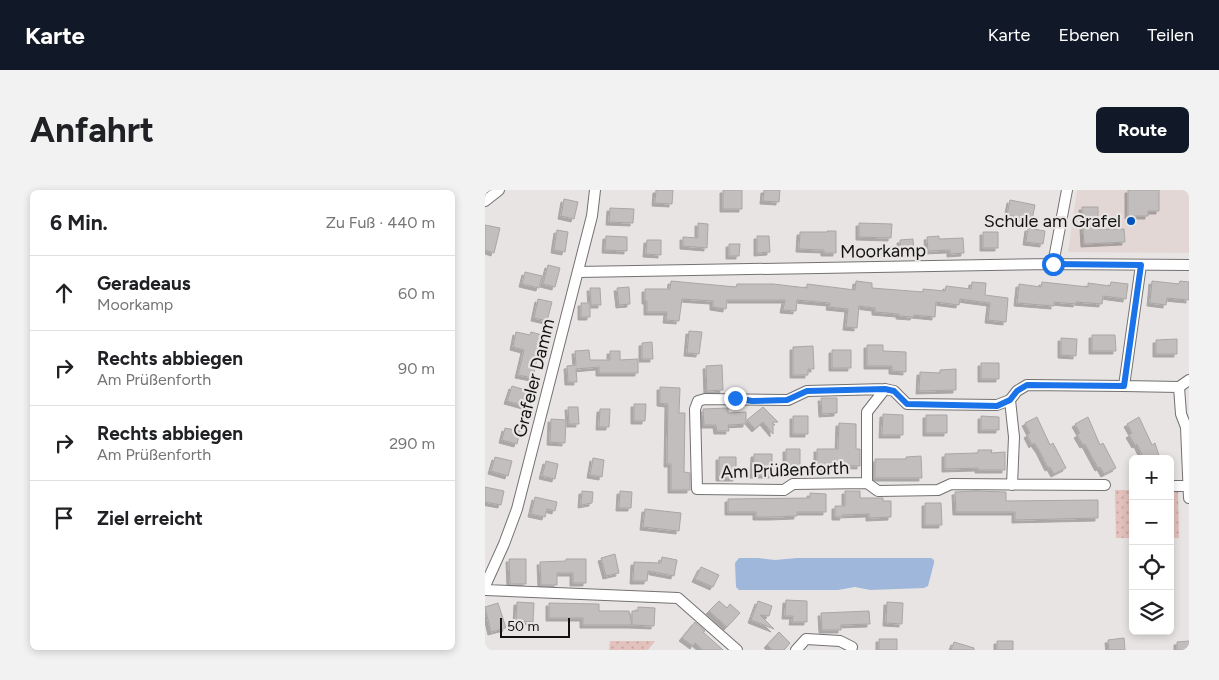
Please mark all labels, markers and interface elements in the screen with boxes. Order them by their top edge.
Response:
text: Karte [25,21,85,50]
text: Karte [988,24,1030,46]
text: Ebenen [1058,24,1119,46]
text: Teilen [1147,24,1194,46]
button: Route [1096,107,1189,153]
text: Anfahrt [30,109,154,151]
text: 6 Min. [50,210,108,235]
place label: Schule am Grafel [984,210,1121,232]
text: Zu Fuß · 440 m [326,213,435,232]
marker: Schule am Grafel [1125,215,1137,227]
street label: Moorkamp [840,239,926,263]
route start [1042,253,1065,276]
text: Geradeaus [97,272,191,295]
icon: ahead [50,279,78,307]
text: 60 m [398,284,435,303]
text: Moorkamp [97,295,173,314]
street label: Grafeler Damm [509,316,559,440]
text: Rechts abbiegen [97,347,243,370]
icon: right [50,354,78,382]
text: 90 m [398,359,435,378]
text: Am Prüßenforth [97,370,211,389]
route end [724,387,747,410]
text: Rechts abbiegen [97,422,243,445]
icon: right [50,429,78,457]
text: 290 m [389,434,435,453]
text: Am Prüßenforth [97,445,211,464]
map controls [1129,455,1174,635]
button: + [1129,455,1174,500]
street label: Am Prüßenforth [720,457,850,483]
button: − [1129,500,1174,545]
icon: arrive [50,504,78,532]
text: Ziel erreicht [97,507,203,530]
button: locate [1129,545,1174,590]
button: layers [1129,590,1174,635]
scale bar [500,615,570,638]
text: 50 m [507,618,539,635]

